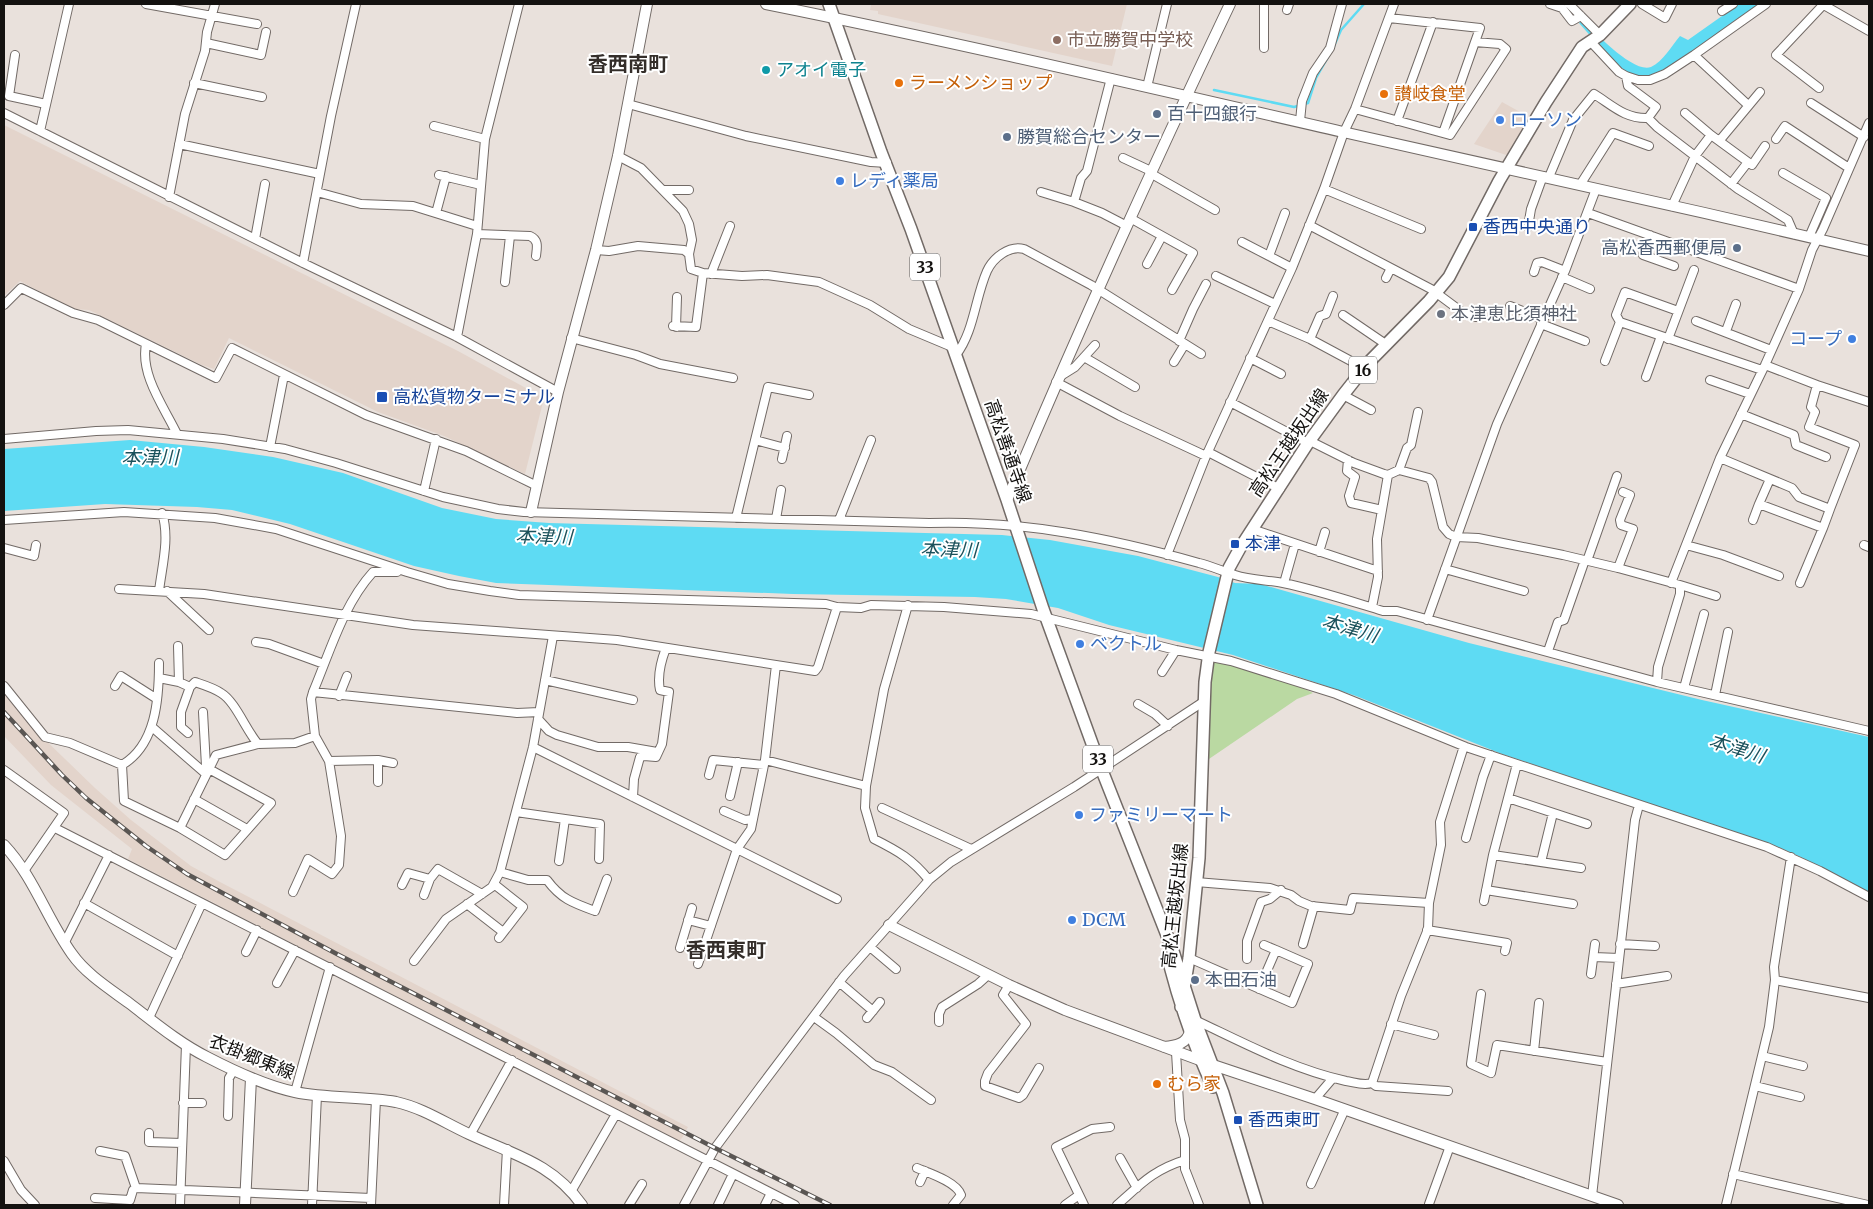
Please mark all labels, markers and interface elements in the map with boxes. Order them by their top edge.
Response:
place label: 市立勝賀中学校 [1067,28,1193,51]
marker: 市立勝賀中学校 [1051,34,1063,46]
district label: 香西南町 [588,51,668,76]
place label: アオイ電子 [776,58,866,81]
marker: アオイ電子 [760,64,772,76]
place label: ラーメンショップ [909,71,1052,94]
marker: ラーメンショップ [893,77,905,89]
place label: 讃岐食堂 [1394,82,1466,105]
marker: 讃岐食堂 [1378,88,1390,100]
place label: 百十四銀行 [1167,102,1257,125]
marker: 百十四銀行 [1151,108,1163,120]
place label: ローソン [1510,108,1582,131]
marker: ローソン [1494,114,1506,126]
place label: 勝賀総合センター [1017,125,1161,148]
marker: 勝賀総合センター [1001,131,1013,143]
place label: レディ薬局 [850,169,939,192]
marker: レディ薬局 [834,175,846,187]
place label: 香西中央通り [1483,215,1591,238]
marker: 香西中央通り [1467,221,1479,233]
place label: 高松香西郵便局 [1601,236,1727,259]
marker: 高松香西郵便局 [1731,242,1743,254]
road number: 33 [910,253,940,280]
place label: 本津恵比須神社 [1451,302,1577,325]
marker: 本津恵比須神社 [1435,308,1447,320]
place label: コープ [1789,327,1842,350]
marker: コープ [1846,333,1858,345]
road number: 16 [1349,356,1377,384]
street label: 高松王越坂出線 [1244,384,1333,501]
place label: 高松貨物ターミナル [393,385,555,408]
marker: 高松貨物ターミナル [375,390,389,404]
street label: 高松善通寺線 [980,396,1037,506]
water label: 本津川 [121,445,180,469]
water label: 本津川 [515,523,575,549]
place label: 本津 [1245,532,1281,555]
water label: 本津川 [920,536,980,562]
marker: 本津 [1229,538,1241,550]
water label: 本津川 [1319,609,1383,648]
place label: ベクトル [1090,632,1162,655]
marker: ベクトル [1074,638,1086,650]
water label: 本津川 [1706,728,1770,768]
road number: 33 [1083,746,1113,772]
place label: ファミリーマート [1089,803,1233,826]
marker: ファミリーマート [1073,809,1085,821]
street label: 高松王越坂出線 [1156,842,1193,970]
place label: DCM [1082,908,1126,931]
marker: DCM [1066,914,1078,926]
district label: 香西東町 [686,937,766,962]
place label: 本田石油 [1205,968,1277,991]
marker: 本田石油 [1189,974,1201,986]
street label: 衣掛郷東線 [206,1029,298,1084]
place label: むら家 [1167,1072,1221,1095]
marker: むら家 [1151,1078,1163,1090]
place label: 香西東町 [1248,1108,1320,1131]
marker: 香西東町 [1232,1114,1244,1126]

